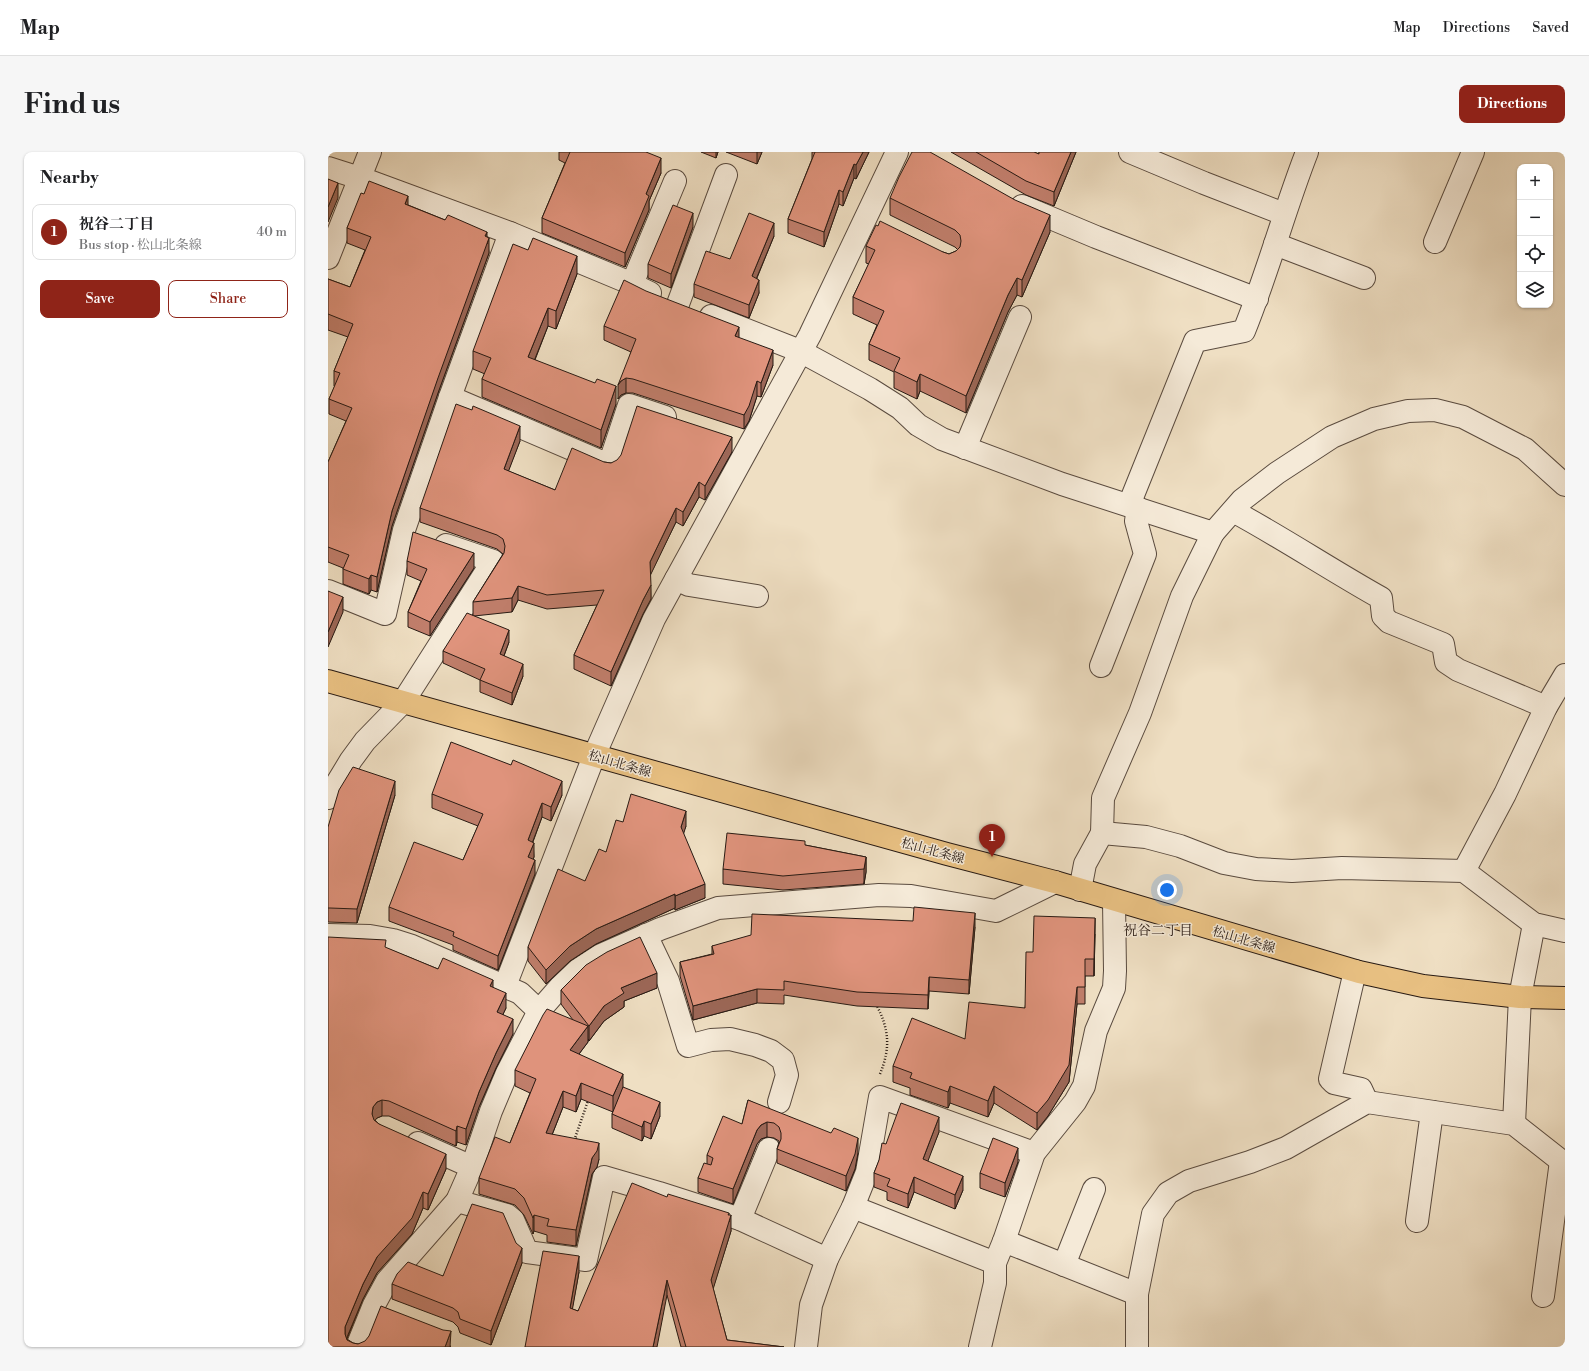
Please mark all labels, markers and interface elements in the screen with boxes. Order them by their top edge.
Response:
text: Map [20,16,60,40]
text: Map [1393,19,1421,37]
text: Directions [1443,19,1510,37]
text: Saved [1532,19,1569,37]
button: Directions [1459,85,1565,123]
text: Find us [24,87,120,122]
map controls [1517,164,1553,308]
button: + [1517,164,1553,200]
text: Nearby [40,167,99,189]
button: − [1517,200,1553,236]
text: 祝谷二丁目 [79,215,154,234]
text: 1 [51,224,57,240]
text: 40 m [257,224,287,240]
button: locate [1517,236,1553,272]
text: Bus stop · 松山北条線 [79,237,202,253]
button: layers [1517,272,1553,308]
button: Save [40,280,160,318]
button: Share [168,280,288,318]
street label: 松山北条線 [586,747,653,781]
pin: 1 [979,824,1005,857]
street label: 松山北条線 [899,835,966,867]
your location [1157,880,1177,900]
district label: 祝谷二丁目 [1123,922,1193,940]
street label: 松山北条線 [1210,923,1277,957]

